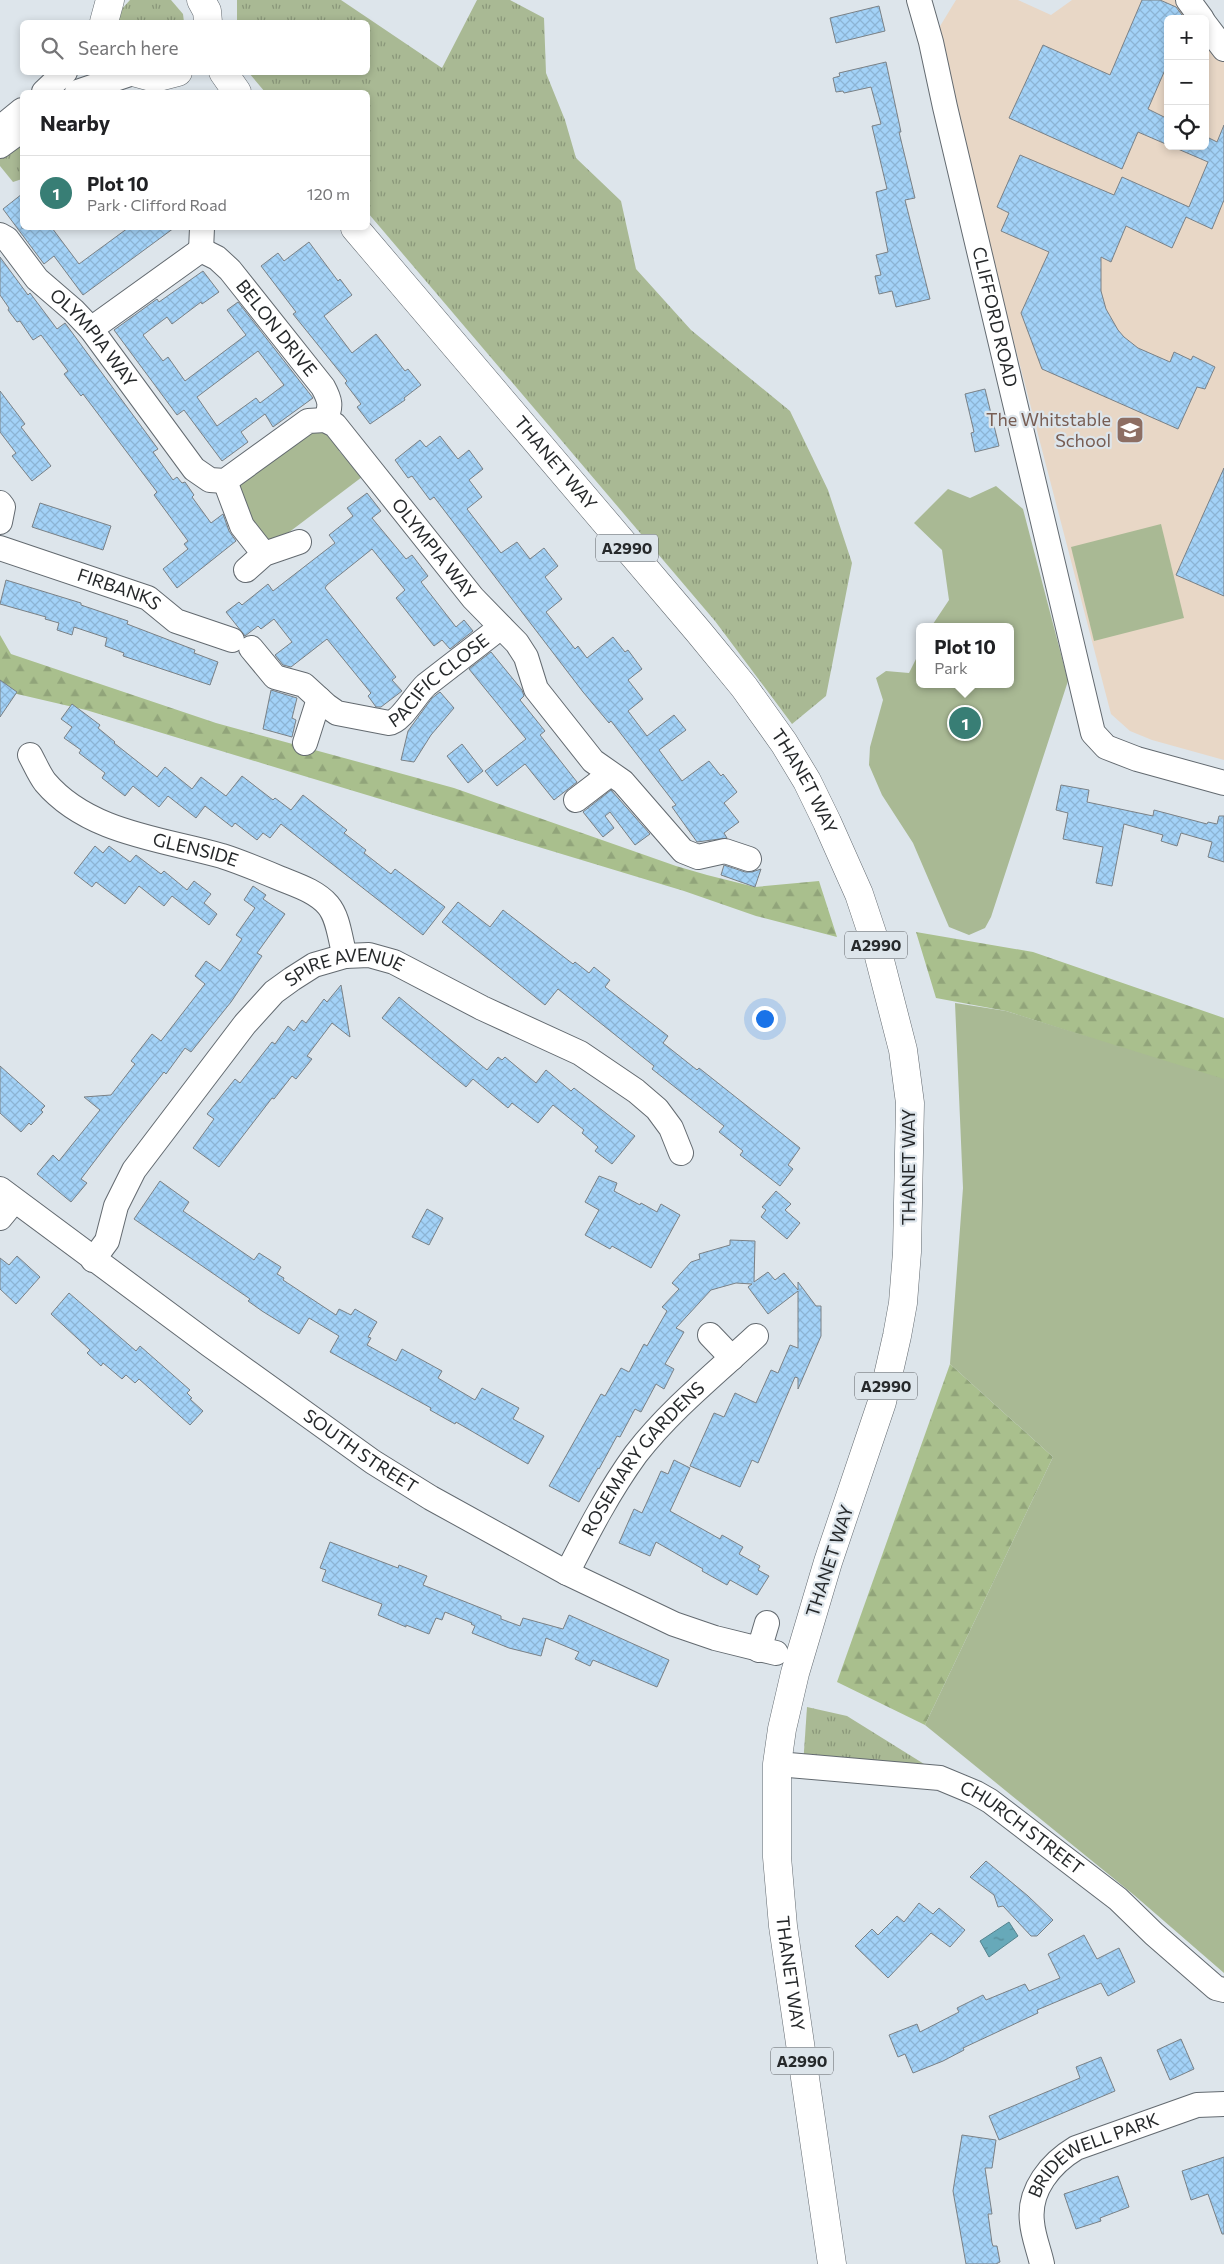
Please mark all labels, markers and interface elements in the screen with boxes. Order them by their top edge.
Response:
map controls [1164,15,1209,150]
button: + [1164,15,1209,60]
search box [20,20,370,75]
icon: search [38,34,66,62]
text: Search here [78,36,178,59]
button: − [1164,60,1209,105]
button: locate [1164,105,1209,150]
text: Nearby [40,110,110,135]
text: Plot 10 [87,172,149,195]
text: 1 [52,184,60,203]
text: 120 m [307,184,350,203]
text: Park · Clifford Road [87,195,227,214]
street label: CLIFFORD ROAD [968,244,1023,389]
street label: BELON DRIVE [232,275,322,380]
street label: OLYMPIA WAY [46,283,142,391]
place label: The Whitstable School [986,408,1111,451]
street label: THANET WAY [510,411,602,514]
school or university icon: The Whitstable School [1115,415,1145,445]
street label: OLYMPIA WAY [388,493,482,603]
road number: A2990 [596,534,658,562]
street label: FIRBANKS [75,563,166,614]
popup [916,623,1014,688]
street label: PACIFIC CLOSE [384,629,493,732]
text: Plot 10 [934,635,996,658]
text: Park [934,658,968,677]
pin: 1 [949,704,981,742]
street label: THANET WAY [767,724,843,837]
street label: GLENSIDE [151,828,242,871]
road number: A2990 [845,932,907,958]
street label: SPIRE AVENUE [280,943,409,991]
your location [752,1006,778,1032]
street label: THANET WAY [897,1109,919,1225]
road number: A2990 [855,1372,917,1400]
street label: ROSEMARY GARDENS [576,1376,708,1540]
street label: SOUTH STREET [300,1404,422,1497]
street label: THANET WAY [801,1502,858,1619]
street label: CHURCH STREET [957,1776,1088,1879]
street label: THANET WAY [772,1915,810,2033]
road number: A2990 [771,2048,833,2074]
street label: BRIDEWELL PARK [1023,2108,1161,2201]

